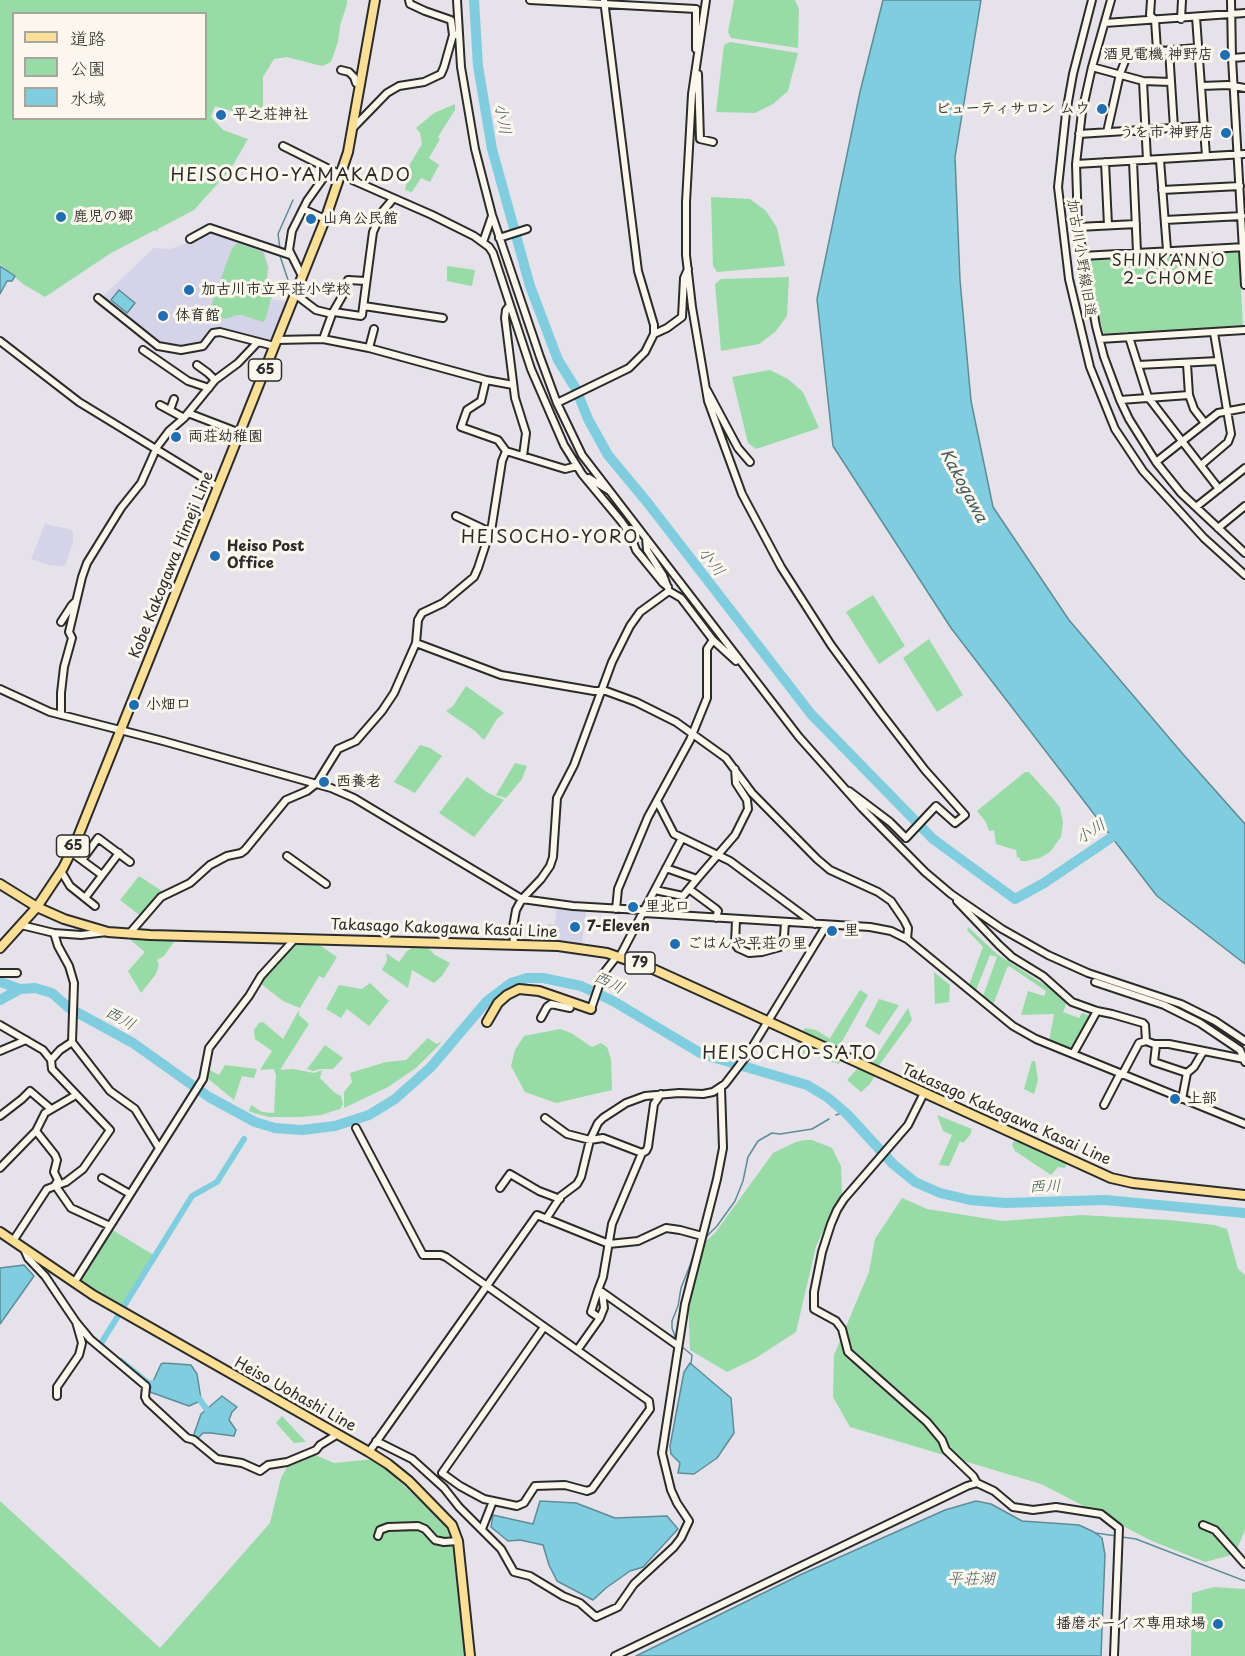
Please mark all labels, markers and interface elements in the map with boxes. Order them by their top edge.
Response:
legend [12,12,207,120]
text: 道路 [70,24,106,51]
place label: 酒見電機 神野店 [1103,46,1213,64]
marker: 酒見電機 神野店 [1218,48,1232,62]
text: 公園 [70,54,106,81]
text: 水域 [70,84,106,111]
place label: ビューティサロン ムウ [935,100,1090,118]
water label: 小川 [490,102,514,136]
marker: ビューティサロン ムウ [1095,102,1109,116]
place label: 平之荘神社 [233,106,308,124]
marker: 平之荘神社 [214,108,228,122]
place label: うを市 神野店 [1119,124,1214,142]
marker: うを市 神野店 [1219,126,1233,140]
district label: HEISOCHO-YAMAKADO [170,165,412,187]
street label: 加古川小野線旧道 [1063,197,1099,319]
place label: 鹿児の郷 [73,208,133,226]
marker: 鹿児の郷 [54,210,68,224]
place label: 山角公民館 [323,210,398,228]
marker: 山角公民館 [304,212,318,226]
district label: SHINKANNO 2-CHOME [1111,252,1227,290]
place label: 加古川市立平荘小学校 [201,281,351,299]
marker: 加古川市立平荘小学校 [182,283,196,297]
place label: 体育館 [175,307,220,325]
marker: 体育館 [156,309,170,323]
road number: 65 [248,359,282,381]
place label: 両荘幼稚園 [188,428,263,446]
marker: 両荘幼稚園 [169,430,183,444]
water label: Kakogawa [936,446,990,526]
street label: Kobe Kakogawa Himeji Line [126,469,218,661]
district label: HEISOCHO-YORO [461,527,639,549]
place label: Heiso Post Office [227,538,304,573]
water label: 小川 [694,543,728,581]
marker: Heiso Post Office [208,549,222,563]
place label: 小畑口 [146,696,191,714]
marker: 小畑口 [127,698,141,712]
place label: 西養老 [336,773,381,791]
marker: 西養老 [317,775,331,789]
water label: 小川 [1072,815,1110,849]
road number: 65 [56,835,90,857]
place label: 里北口 [645,898,690,916]
marker: 里北口 [626,900,640,914]
street label: Takasago Kakogawa Kasai Line [330,916,558,942]
place label: 7-Eleven [587,918,650,936]
marker: 7-Eleven [568,920,582,934]
place label: 里 [844,922,859,940]
marker: 里 [825,924,839,938]
place label: ごはんや平荘の里 [687,935,807,953]
marker: ごはんや平荘の里 [668,937,682,951]
road number: 79 [625,952,655,974]
water label: 西川 [590,967,628,999]
water label: 西川 [101,1003,139,1035]
district label: HEISOCHO-SATO [702,1043,878,1065]
street label: Takasago Kakogawa Kasai Line [898,1061,1114,1169]
place label: 上部 [1187,1090,1217,1108]
marker: 上部 [1168,1092,1182,1106]
water label: 西川 [1029,1177,1061,1197]
street label: Heiso Uohashi Line [231,1354,359,1436]
water label: 平荘湖 [947,1570,995,1590]
place label: 播磨ボーイズ専用球場 [1056,1615,1206,1633]
marker: 播磨ボーイズ専用球場 [1211,1617,1225,1631]

